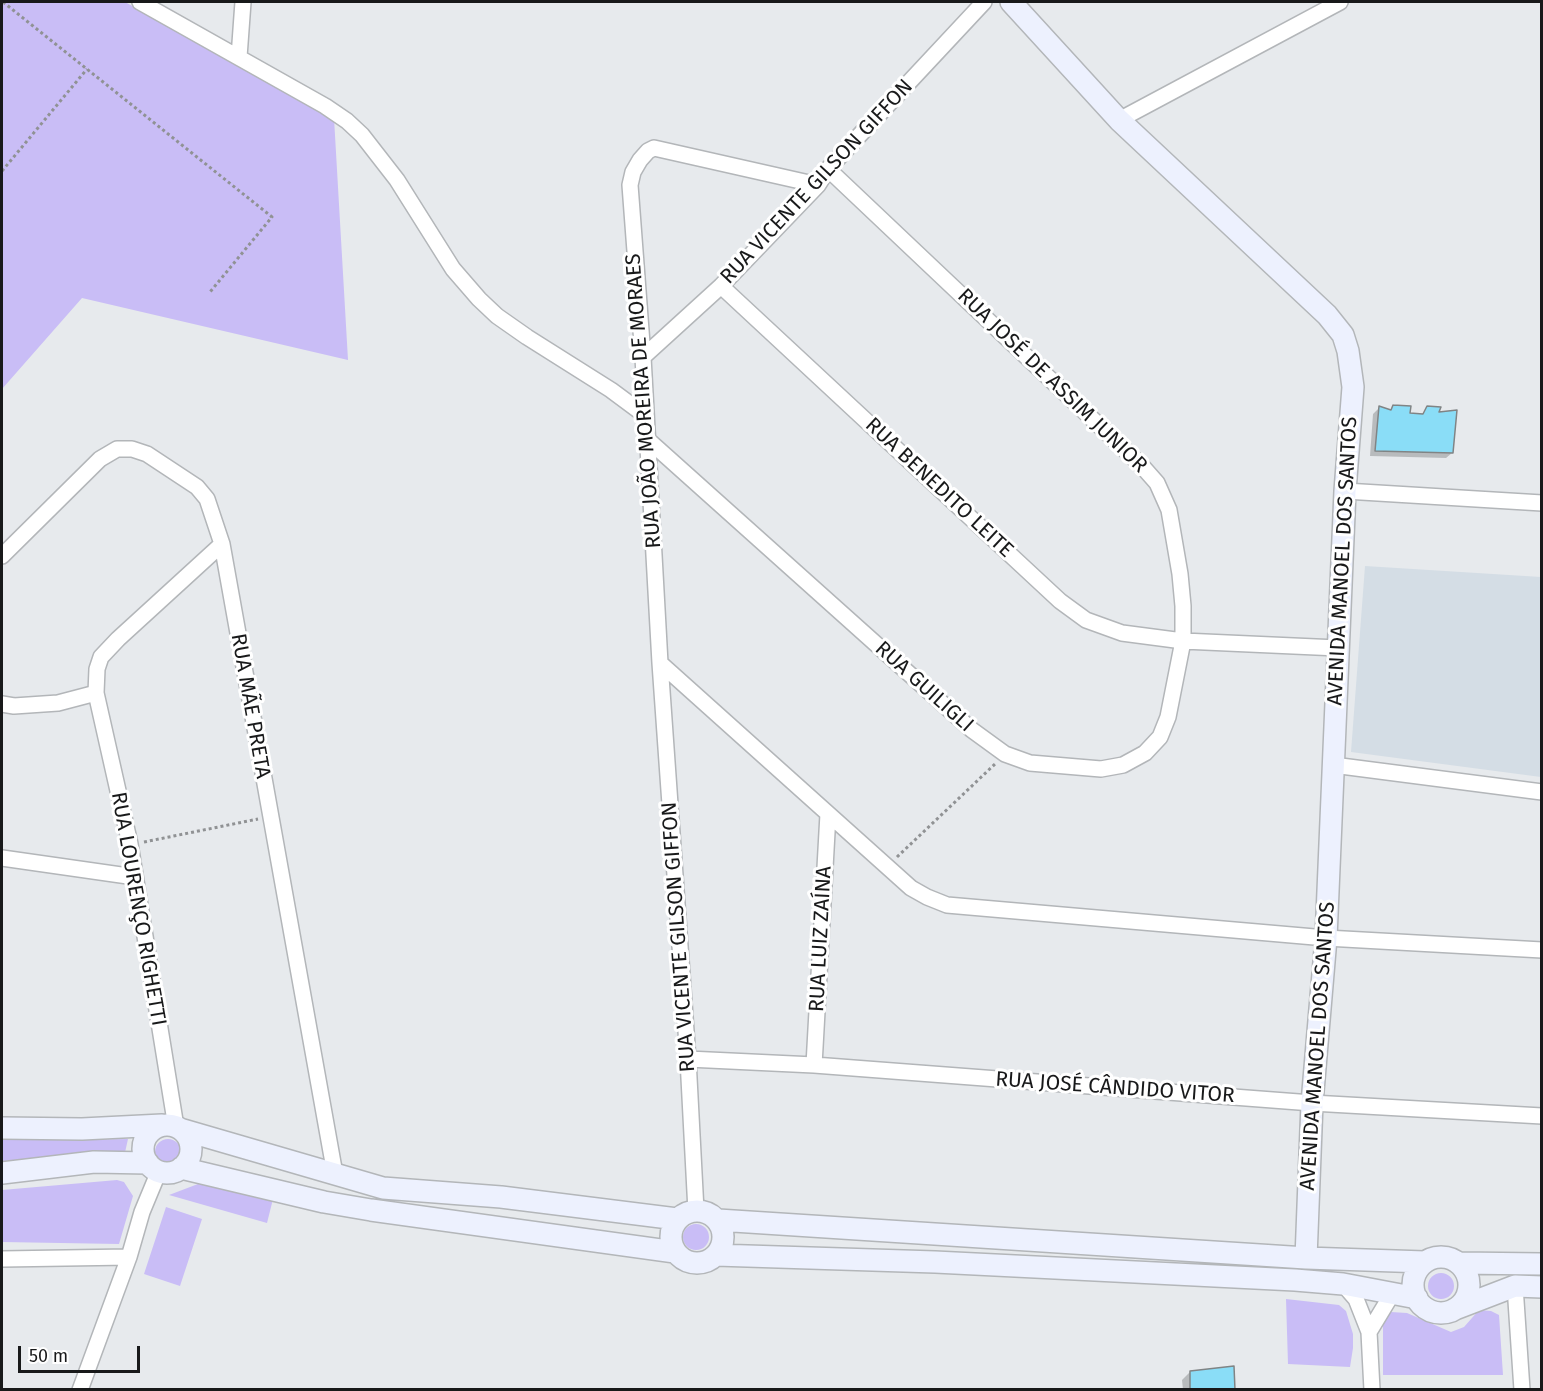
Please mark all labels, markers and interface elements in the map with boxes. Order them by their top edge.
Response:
street label: RUA VICENTE GILSON GIFFON [715,74,919,290]
street label: RUA JOÃO MOREIRA DE MORAES [621,253,667,549]
street label: RUA JOSÉ DE ASSIM JUNIOR [952,284,1152,478]
street label: RUA BENEDITO LEITE [860,413,1018,563]
street label: AVENIDA MANOEL DOS SANTOS [1323,416,1363,706]
street label: RUA MÃE PRETA [225,631,275,781]
street label: RUA GUILIGLI [870,636,978,738]
street label: RUA LOURENÇO RIGHETTI [105,790,171,1028]
street label: RUA VICENTE GILSON GIFFON [657,801,701,1073]
street label: RUA LUIZ ZAÍNA [805,865,837,1013]
street label: AVENIDA MANOEL DOS SANTOS [1295,901,1341,1191]
street label: RUA JOSÉ CÂNDIDO VITOR [995,1067,1235,1109]
scale bar [21,1334,142,1372]
text: 50 m [29,1345,68,1367]

